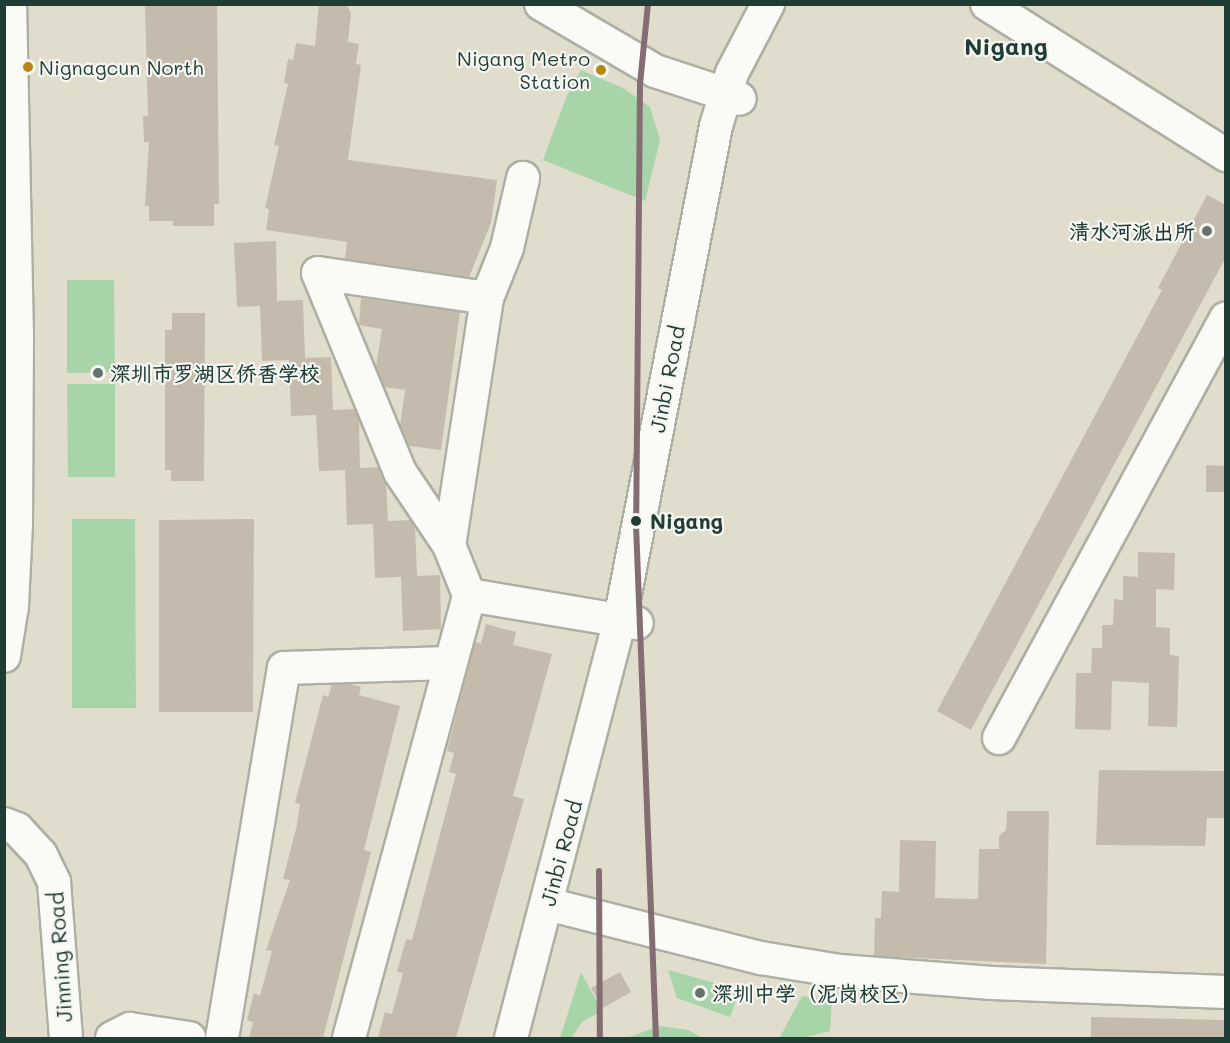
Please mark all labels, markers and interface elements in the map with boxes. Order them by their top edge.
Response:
district label: Nigang [964,32,1048,60]
place label: Nigang Metro Station [457,46,590,93]
place label: Nignagcun North [39,55,204,79]
marker: Nignagcun North [22,61,34,73]
marker: Nigang Metro Station [595,64,607,76]
place label: 清水河派出所 [1069,218,1195,244]
marker: 清水河派出所 [1200,224,1214,238]
street label: Jinbi Road [644,323,690,435]
place label: 深圳市罗湖区侨香学校 [110,360,320,386]
marker: 深圳市罗湖区侨香学校 [91,366,105,380]
place label: Nigang [650,508,723,534]
marker: Nigang [627,512,645,530]
street label: Jinbi Road [535,797,587,909]
street label: Jinning Road [43,891,77,1023]
place label: 深圳中学（泥岗校区） [712,980,922,1006]
marker: 深圳中学（泥岗校区） [693,986,707,1000]

